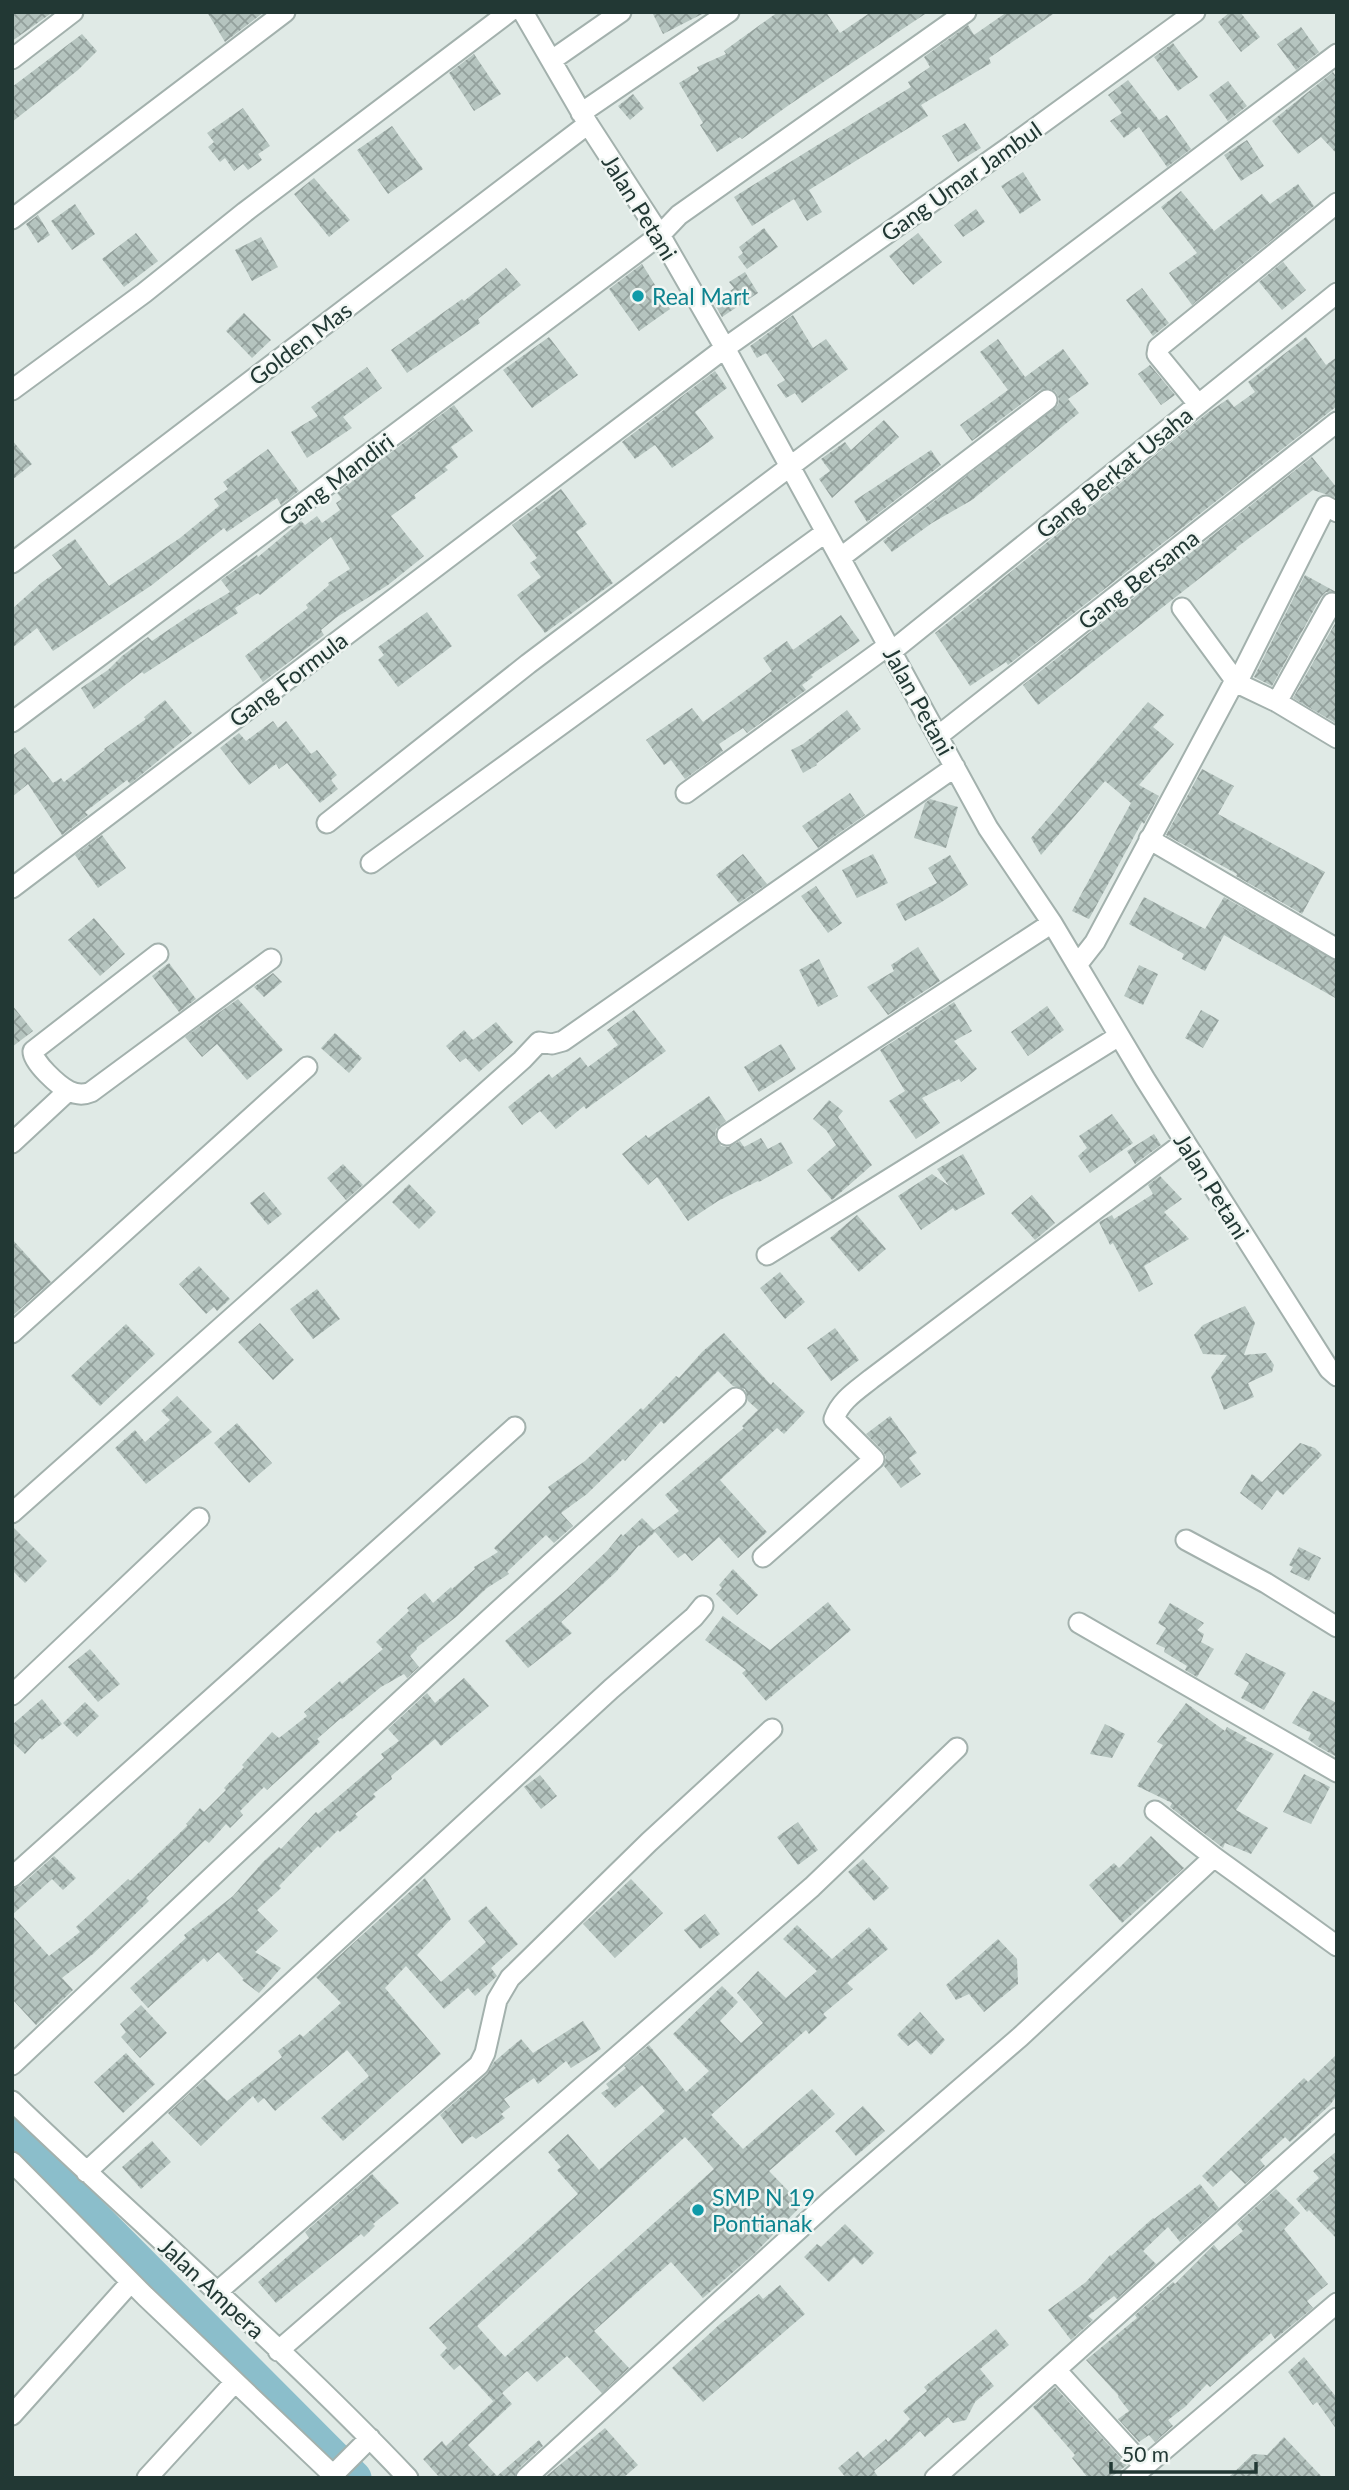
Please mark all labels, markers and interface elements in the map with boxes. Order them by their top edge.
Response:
street label: Gang Umar Jambul [875,115,1047,247]
street label: Jalan Petani [596,149,684,265]
place label: Real Mart [652,282,750,310]
marker: Real Mart [630,288,646,304]
street label: Golden Mas [243,295,357,391]
street label: Gang Berkat Usaha [1030,400,1198,544]
street label: Gang Mandiri [273,427,399,531]
street label: Gang Bersama [1072,523,1204,635]
street label: Gang Formula [223,625,353,733]
street label: Jalan Petani [878,642,960,760]
street label: Jalan Petani [1168,1128,1256,1244]
place label: SMP N 19 Pontianak [712,2183,815,2237]
marker: SMP N 19 Pontianak [690,2202,706,2218]
street label: Jalan Ampera [153,2232,271,2344]
scale bar [1111,2430,1256,2474]
text: 50 m [1122,2441,1169,2466]

